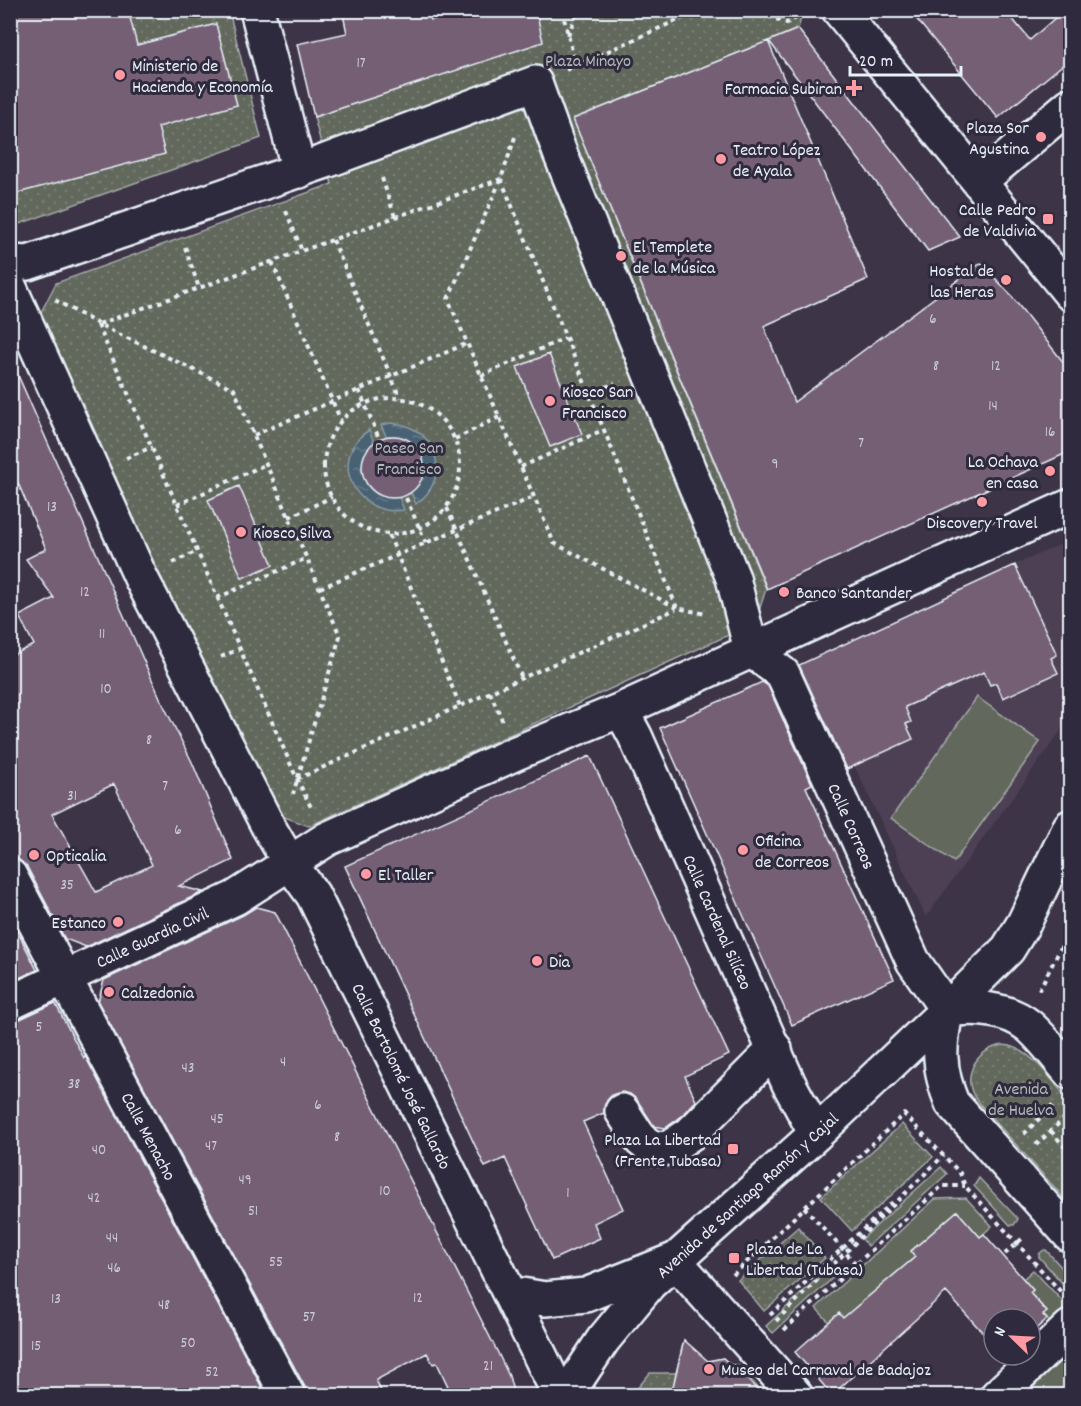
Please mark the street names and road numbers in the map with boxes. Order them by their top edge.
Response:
street label: Calle Correos [820,780,880,874]
street label: Calle Cardenal Silíceo [675,851,757,995]
street label: Calle Guardia Civil [93,902,214,976]
street label: Calle Bartolomé José Gallardo [344,980,456,1174]
street label: Calle Menacho [113,1089,181,1186]
street label: Avenida de Santiago Ramón y Cajal [652,1108,846,1286]

